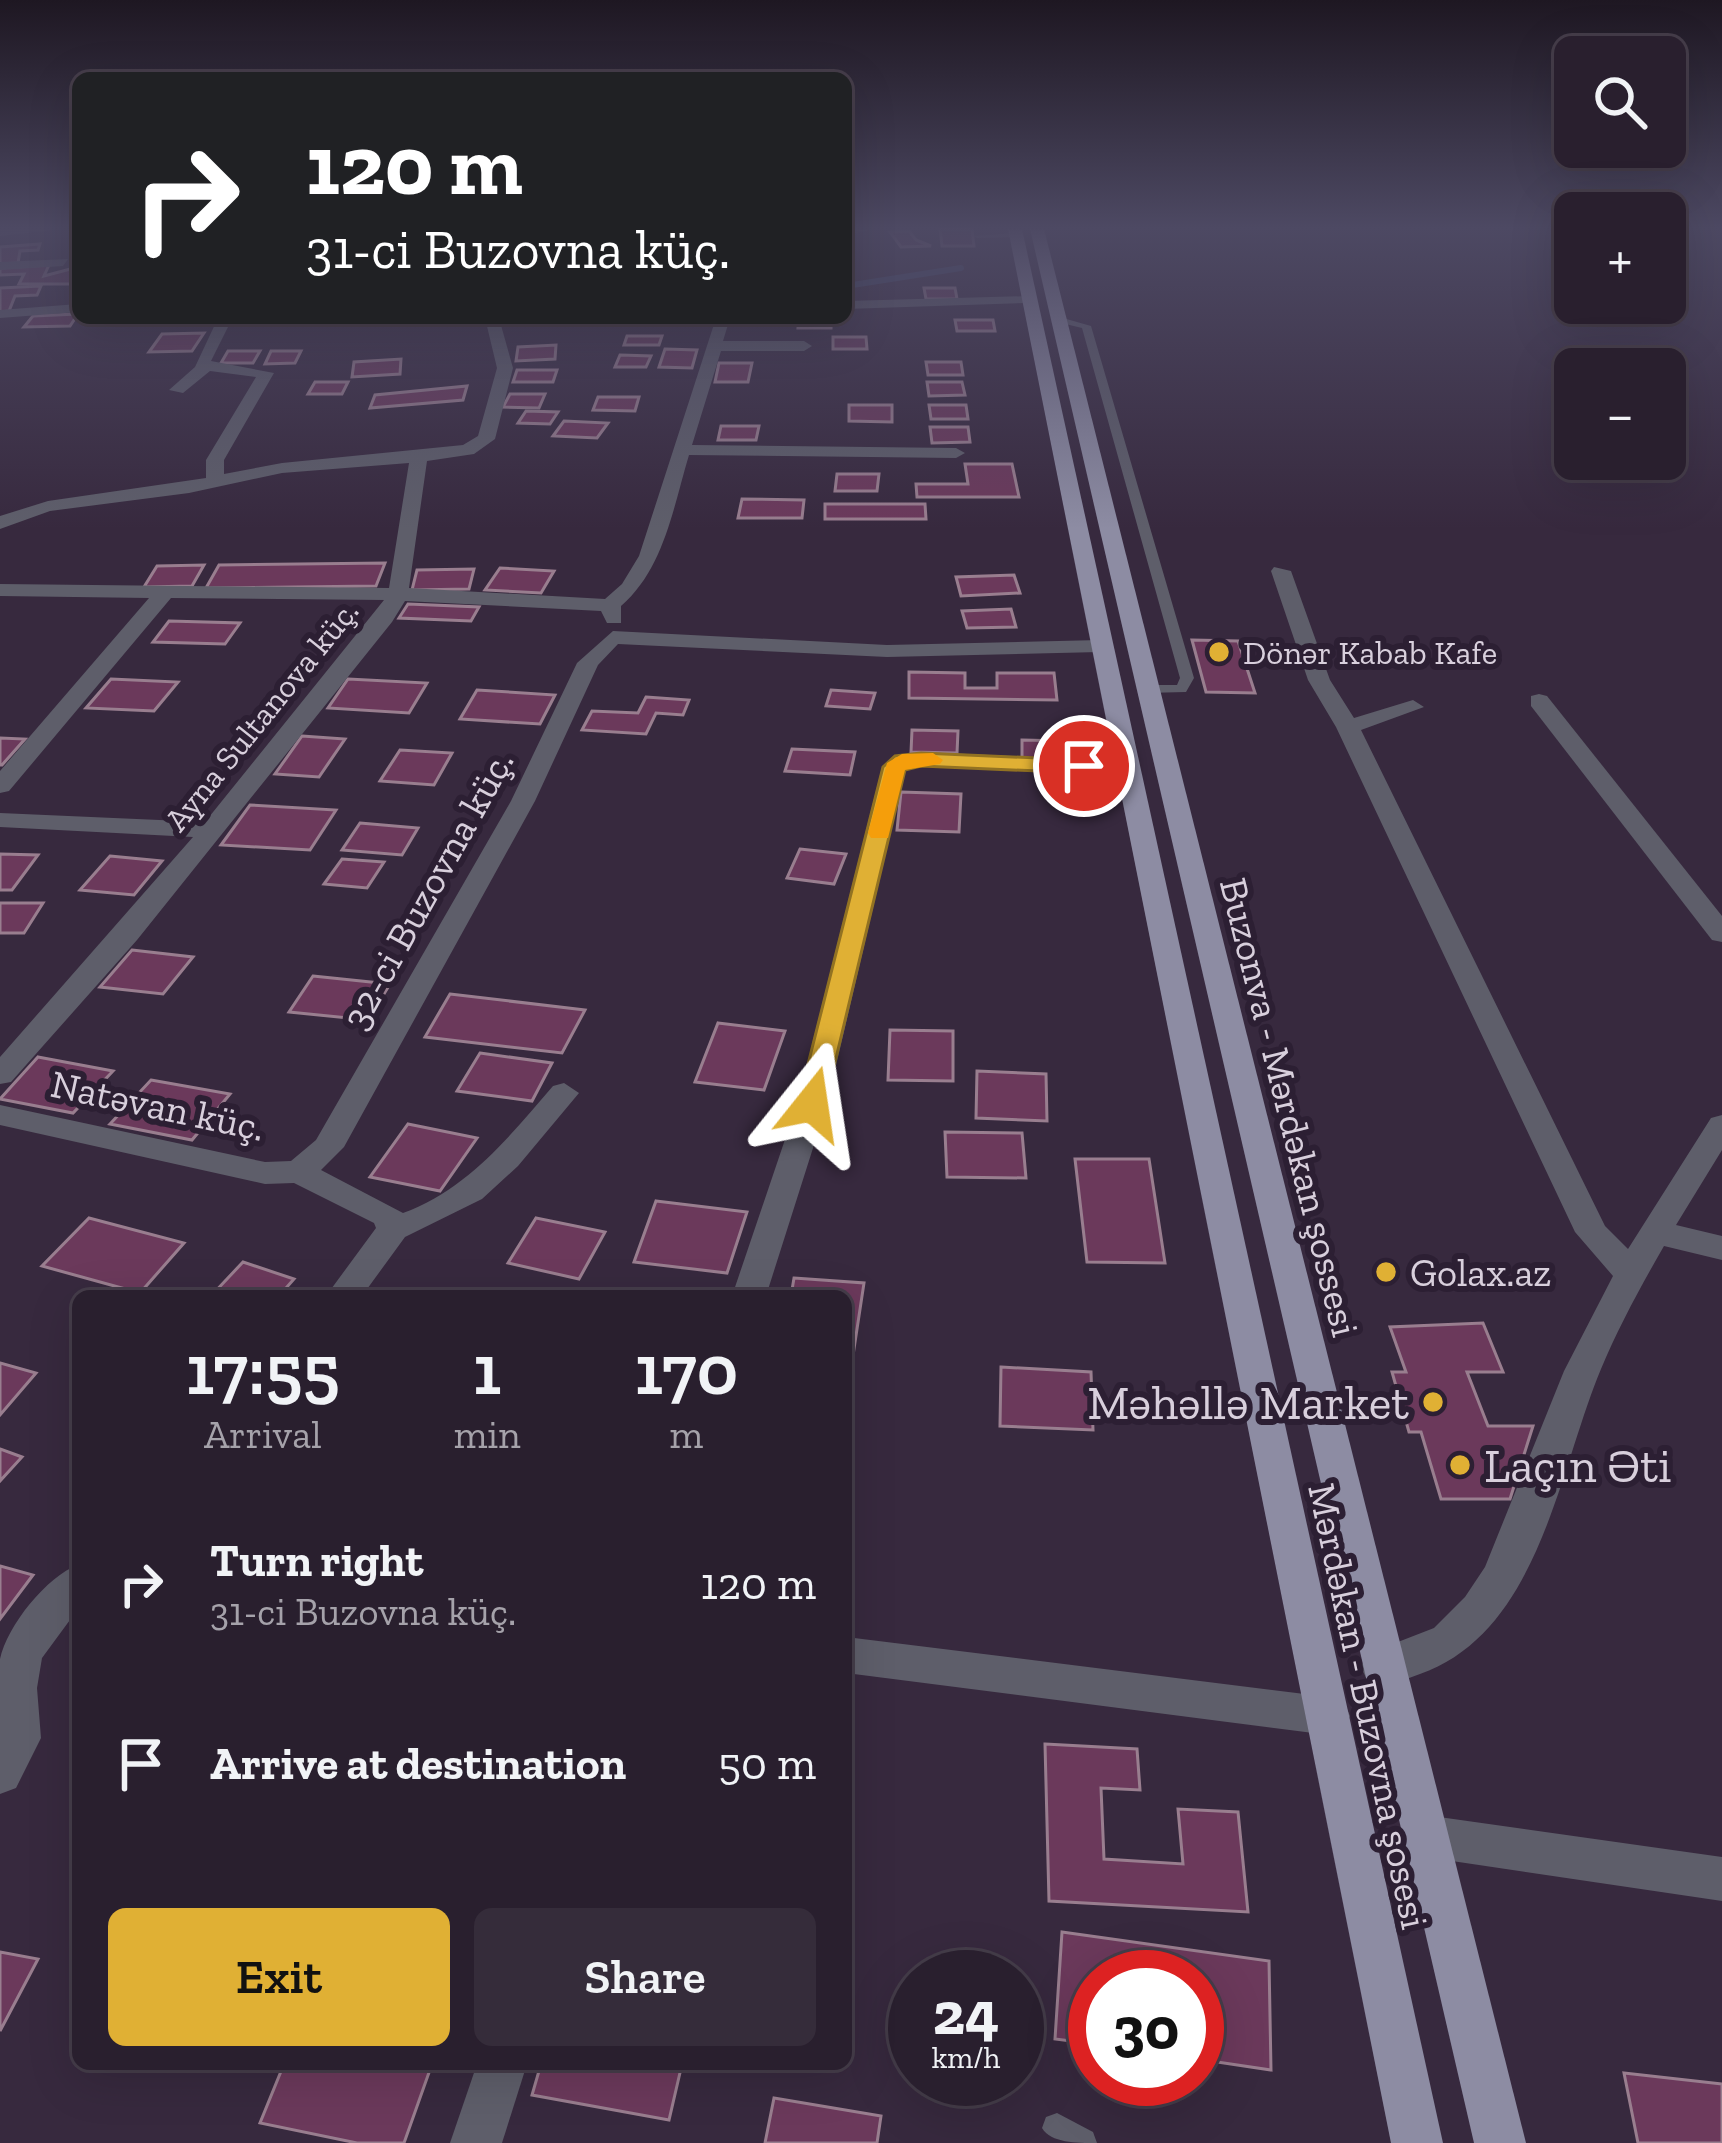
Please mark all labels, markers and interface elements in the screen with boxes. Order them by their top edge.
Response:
map controls [1554,36,1686,480]
button: search [1554,36,1686,168]
text: 120 m [306,115,523,216]
icon: right [108,120,264,276]
button: + [1554,192,1686,324]
text: 31-ci Buzovna küç. [306,217,730,282]
button: − [1554,348,1686,480]
street label: Ayna Sultanova küç. [156,592,366,839]
place label: Dönər Kabab Kafe [1243,633,1497,672]
marker: Dönər Kabab Kafe [1206,639,1232,665]
pin [1033,715,1135,817]
icon: arrive [1051,733,1117,799]
street label: 32-ci Buzovna küç. [331,742,524,1037]
street label: Buzonva - Mərdəkan şossesi [1210,873,1369,1341]
position arrow [749,1041,875,1167]
street label: Natəvan küç. [47,1060,269,1151]
place label: Golax.az [1410,1249,1551,1296]
marker: Golax.az [1373,1259,1399,1285]
text: 17:55 [186,1326,340,1412]
text: 1 [473,1326,501,1412]
text: 170 [634,1326,738,1412]
place label: Məhəllə Market [1087,1374,1409,1431]
marker: Məhəllə Market [1420,1389,1446,1415]
text: Arrival [204,1411,322,1458]
text: min [454,1411,521,1458]
text: m [669,1411,703,1458]
place label: Laçın Əti [1484,1437,1671,1494]
marker: Laçın Əti [1447,1452,1473,1478]
street label: Mərdəkan - Buzovna şosesi [1298,1479,1439,1933]
text: Turn right [210,1534,423,1588]
icon: right [108,1551,174,1617]
text: 120 m [701,1557,816,1611]
text: 31-ci Buzovna küç. [210,1588,516,1635]
icon: arrive [108,1731,174,1797]
text: Arrive at destination [210,1737,626,1791]
text: 50 m [718,1737,816,1791]
button: Exit [108,1908,450,2046]
button: Share [474,1908,816,2046]
speed limit sign: 30 [1068,1950,1224,2106]
text: 24 [933,1977,999,2049]
text: km/h [932,2040,1000,2076]

